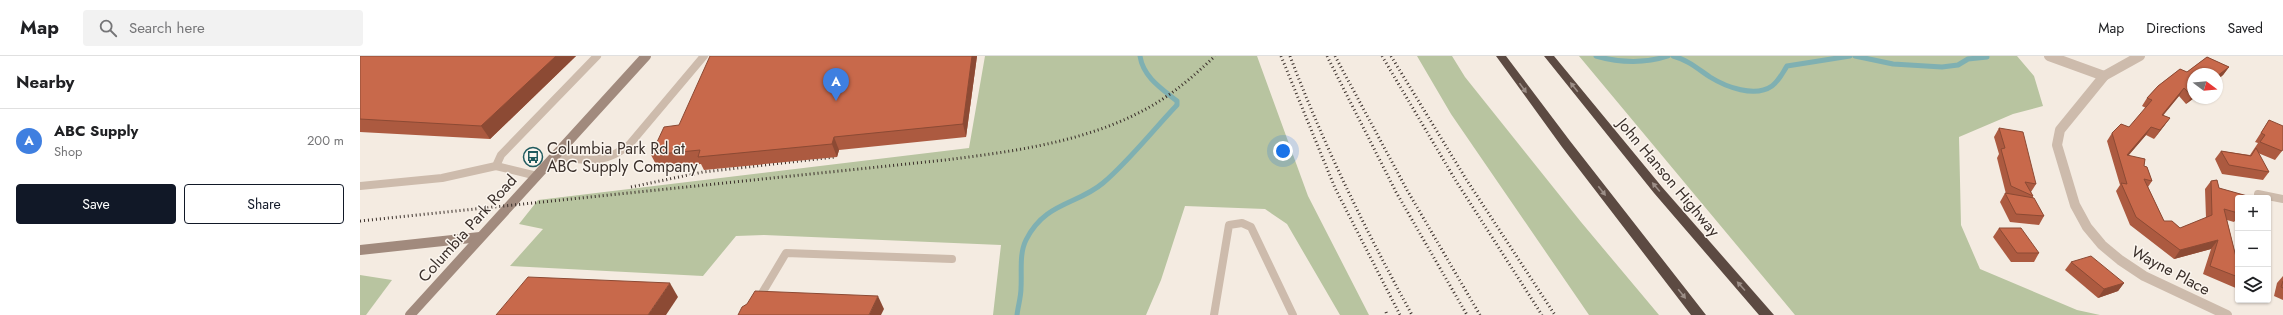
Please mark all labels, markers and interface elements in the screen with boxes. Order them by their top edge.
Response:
search box [83,10,363,46]
text: Map [20,14,59,41]
icon: search [97,17,119,39]
text: Search here [129,17,205,39]
text: Map [2098,18,2124,38]
text: Directions [2146,18,2206,38]
text: Saved [2228,18,2263,38]
pin: A [823,68,849,101]
north arrow [2187,68,2223,104]
text: Nearby [16,70,74,94]
one-way arrow [1569,81,1578,92]
one-way arrow [1519,82,1528,93]
street label: John Hanson Highway [1611,111,1726,242]
text: ABC Supply [54,120,138,142]
text: A [24,131,34,150]
text: 200 m [307,131,344,150]
place label: Columbia Park Rd at ABC Supply Company [547,137,698,178]
your location [1273,141,1293,161]
text: Shop [54,142,82,161]
bus stop icon: Columbia Park Rd at ABC Supply Company [522,146,544,168]
street label: Columbia Park Road [413,169,522,287]
one-way arrow [1652,182,1661,193]
button: Save [16,184,176,224]
button: Share [184,184,344,224]
one-way arrow [1598,186,1606,197]
map controls [2235,195,2271,303]
button: + [2235,195,2271,231]
button: − [2235,231,2271,267]
street label: Wayne Place [2127,240,2214,301]
button: layers [2235,267,2271,303]
one-way arrow [1736,281,1745,291]
one-way arrow [1678,288,1687,299]

